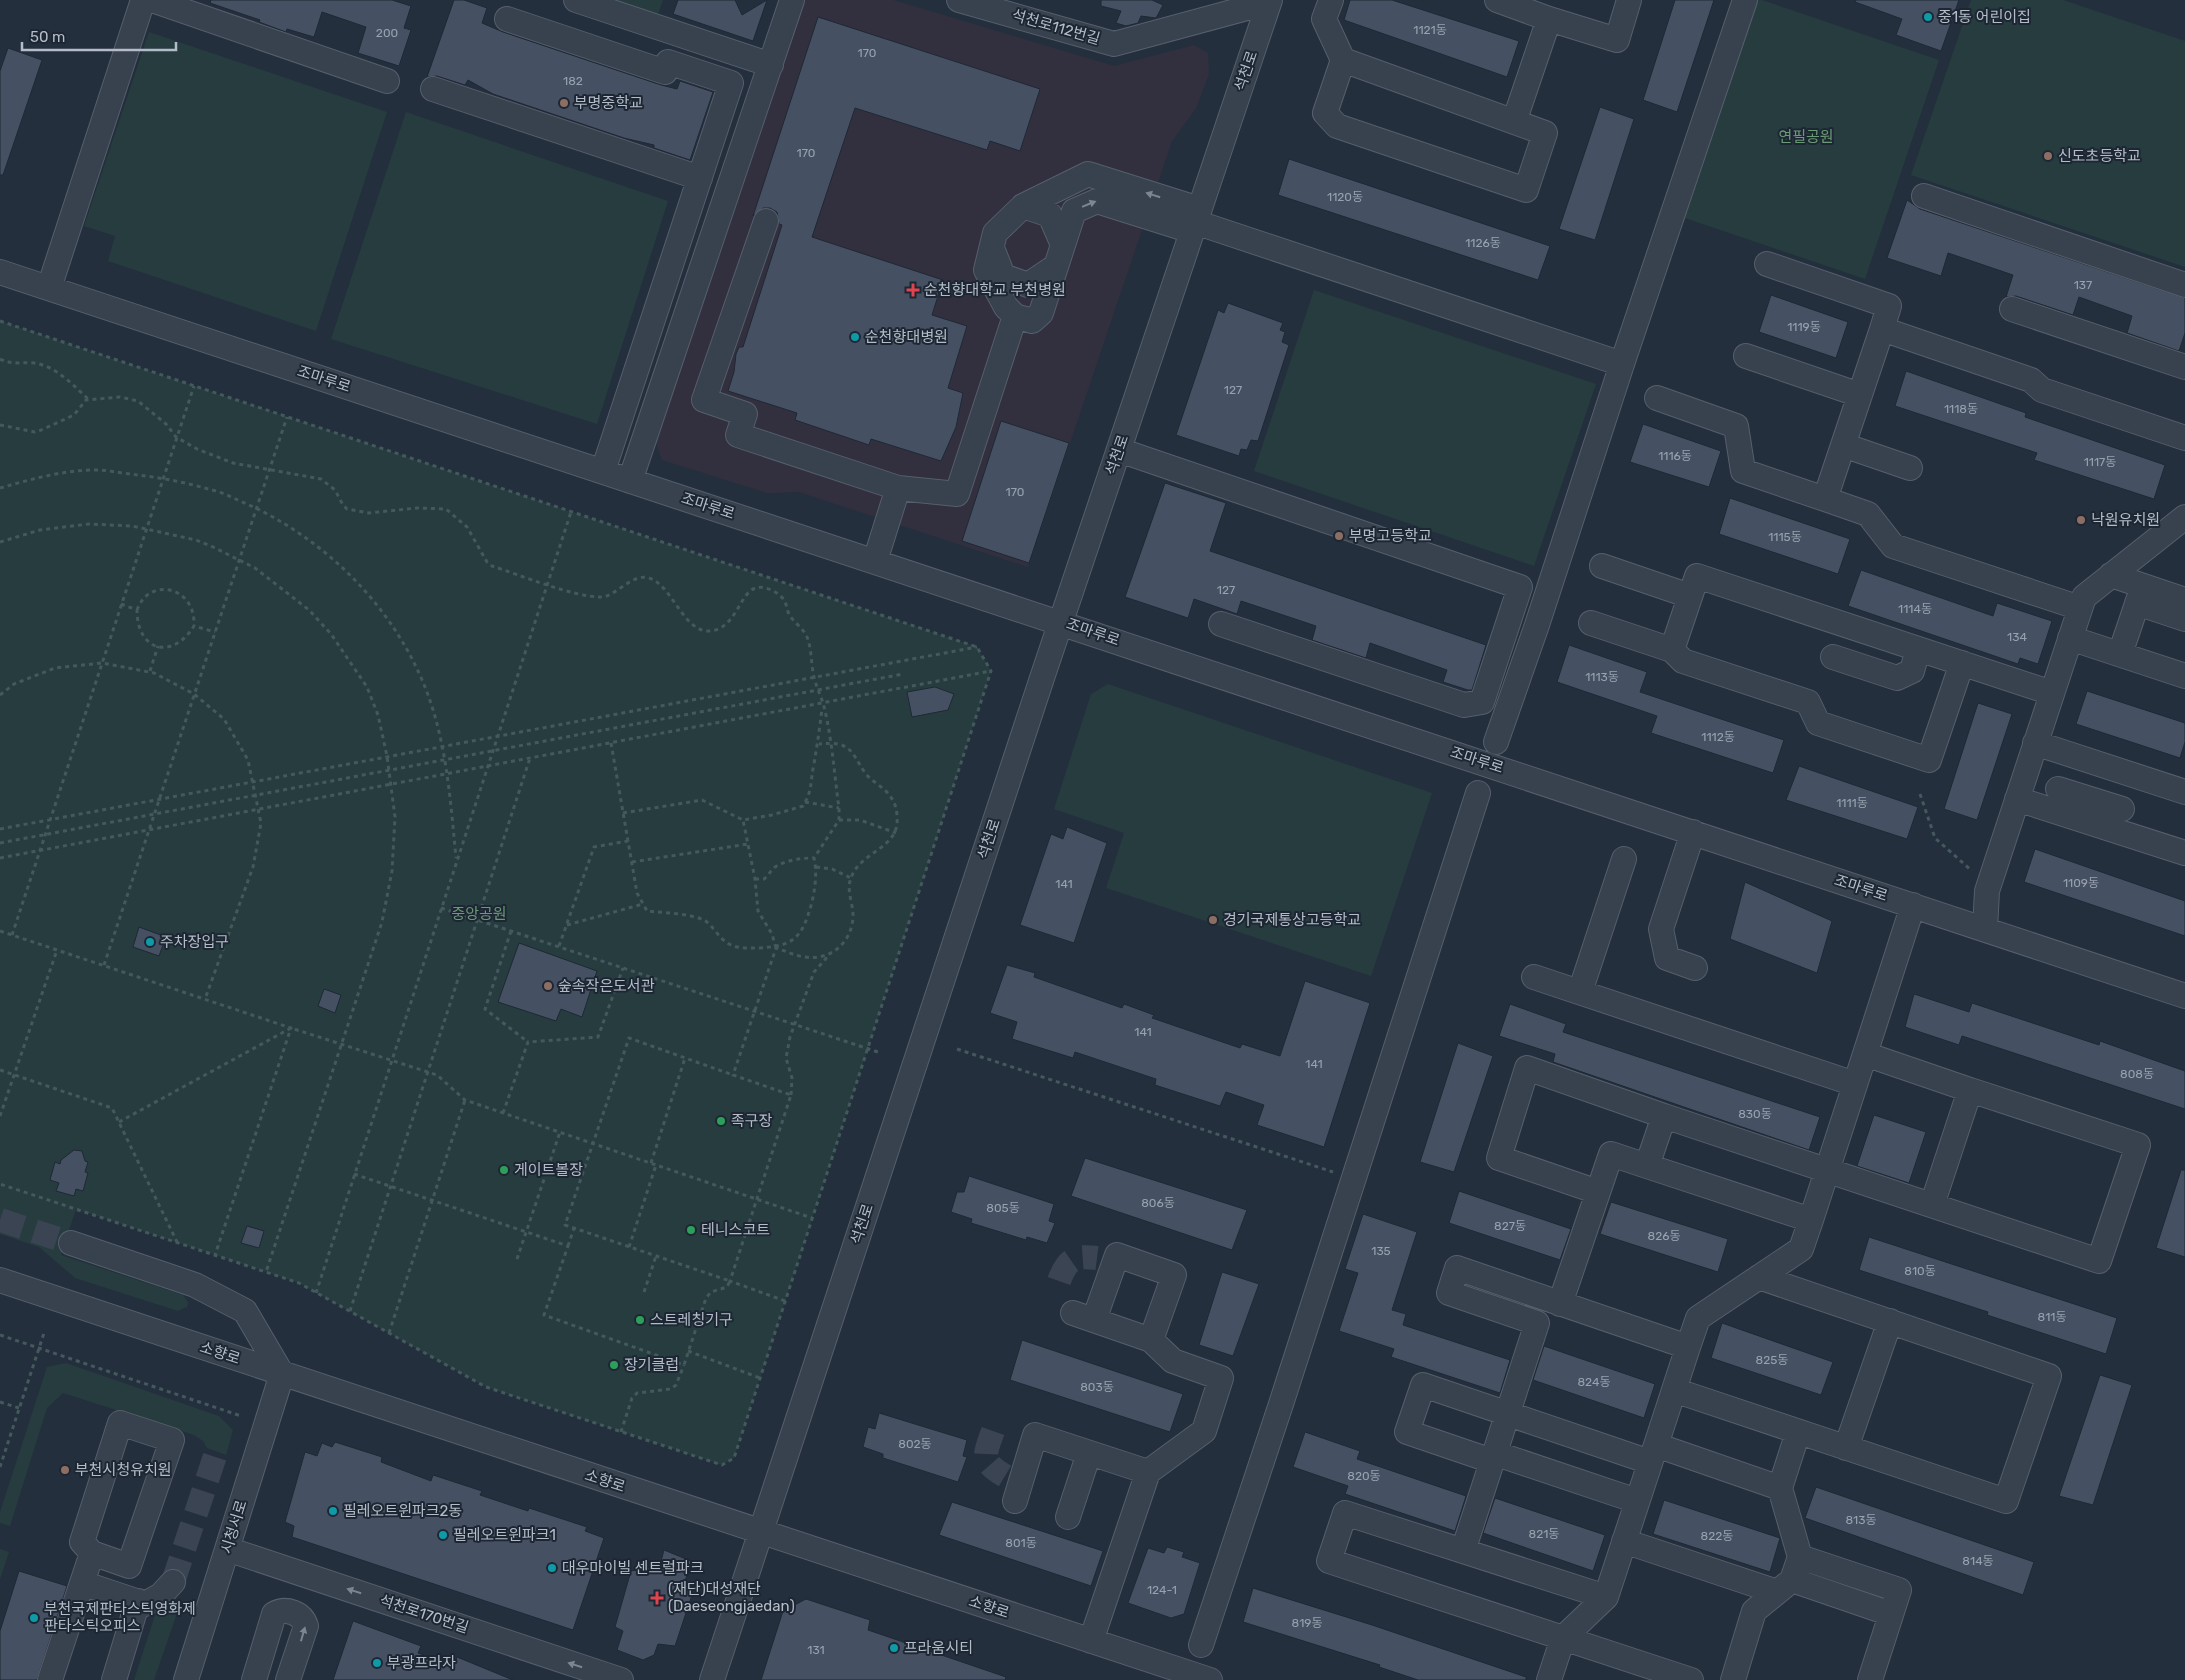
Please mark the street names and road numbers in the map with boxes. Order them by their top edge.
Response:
street label: 석천로112번길 [1010,6,1102,48]
street label: 석천로 [1231,48,1261,94]
street label: 조마루로 [295,362,353,396]
street label: 석천로 [1102,432,1132,478]
street label: 조마루로 [679,489,737,523]
street label: 조마루로 [1064,615,1122,649]
street label: 조마루로 [1448,743,1506,777]
street label: 석천로 [974,817,1004,861]
street label: 조마루로 [1832,871,1890,905]
street label: 석천로 [847,1202,877,1246]
street label: 소향로 [198,1338,242,1368]
street label: 소향로 [583,1466,627,1496]
street label: 시청서로 [217,1498,251,1556]
street label: 석천로170번길 [377,1591,471,1637]
street label: 소향로 [967,1592,1011,1622]

